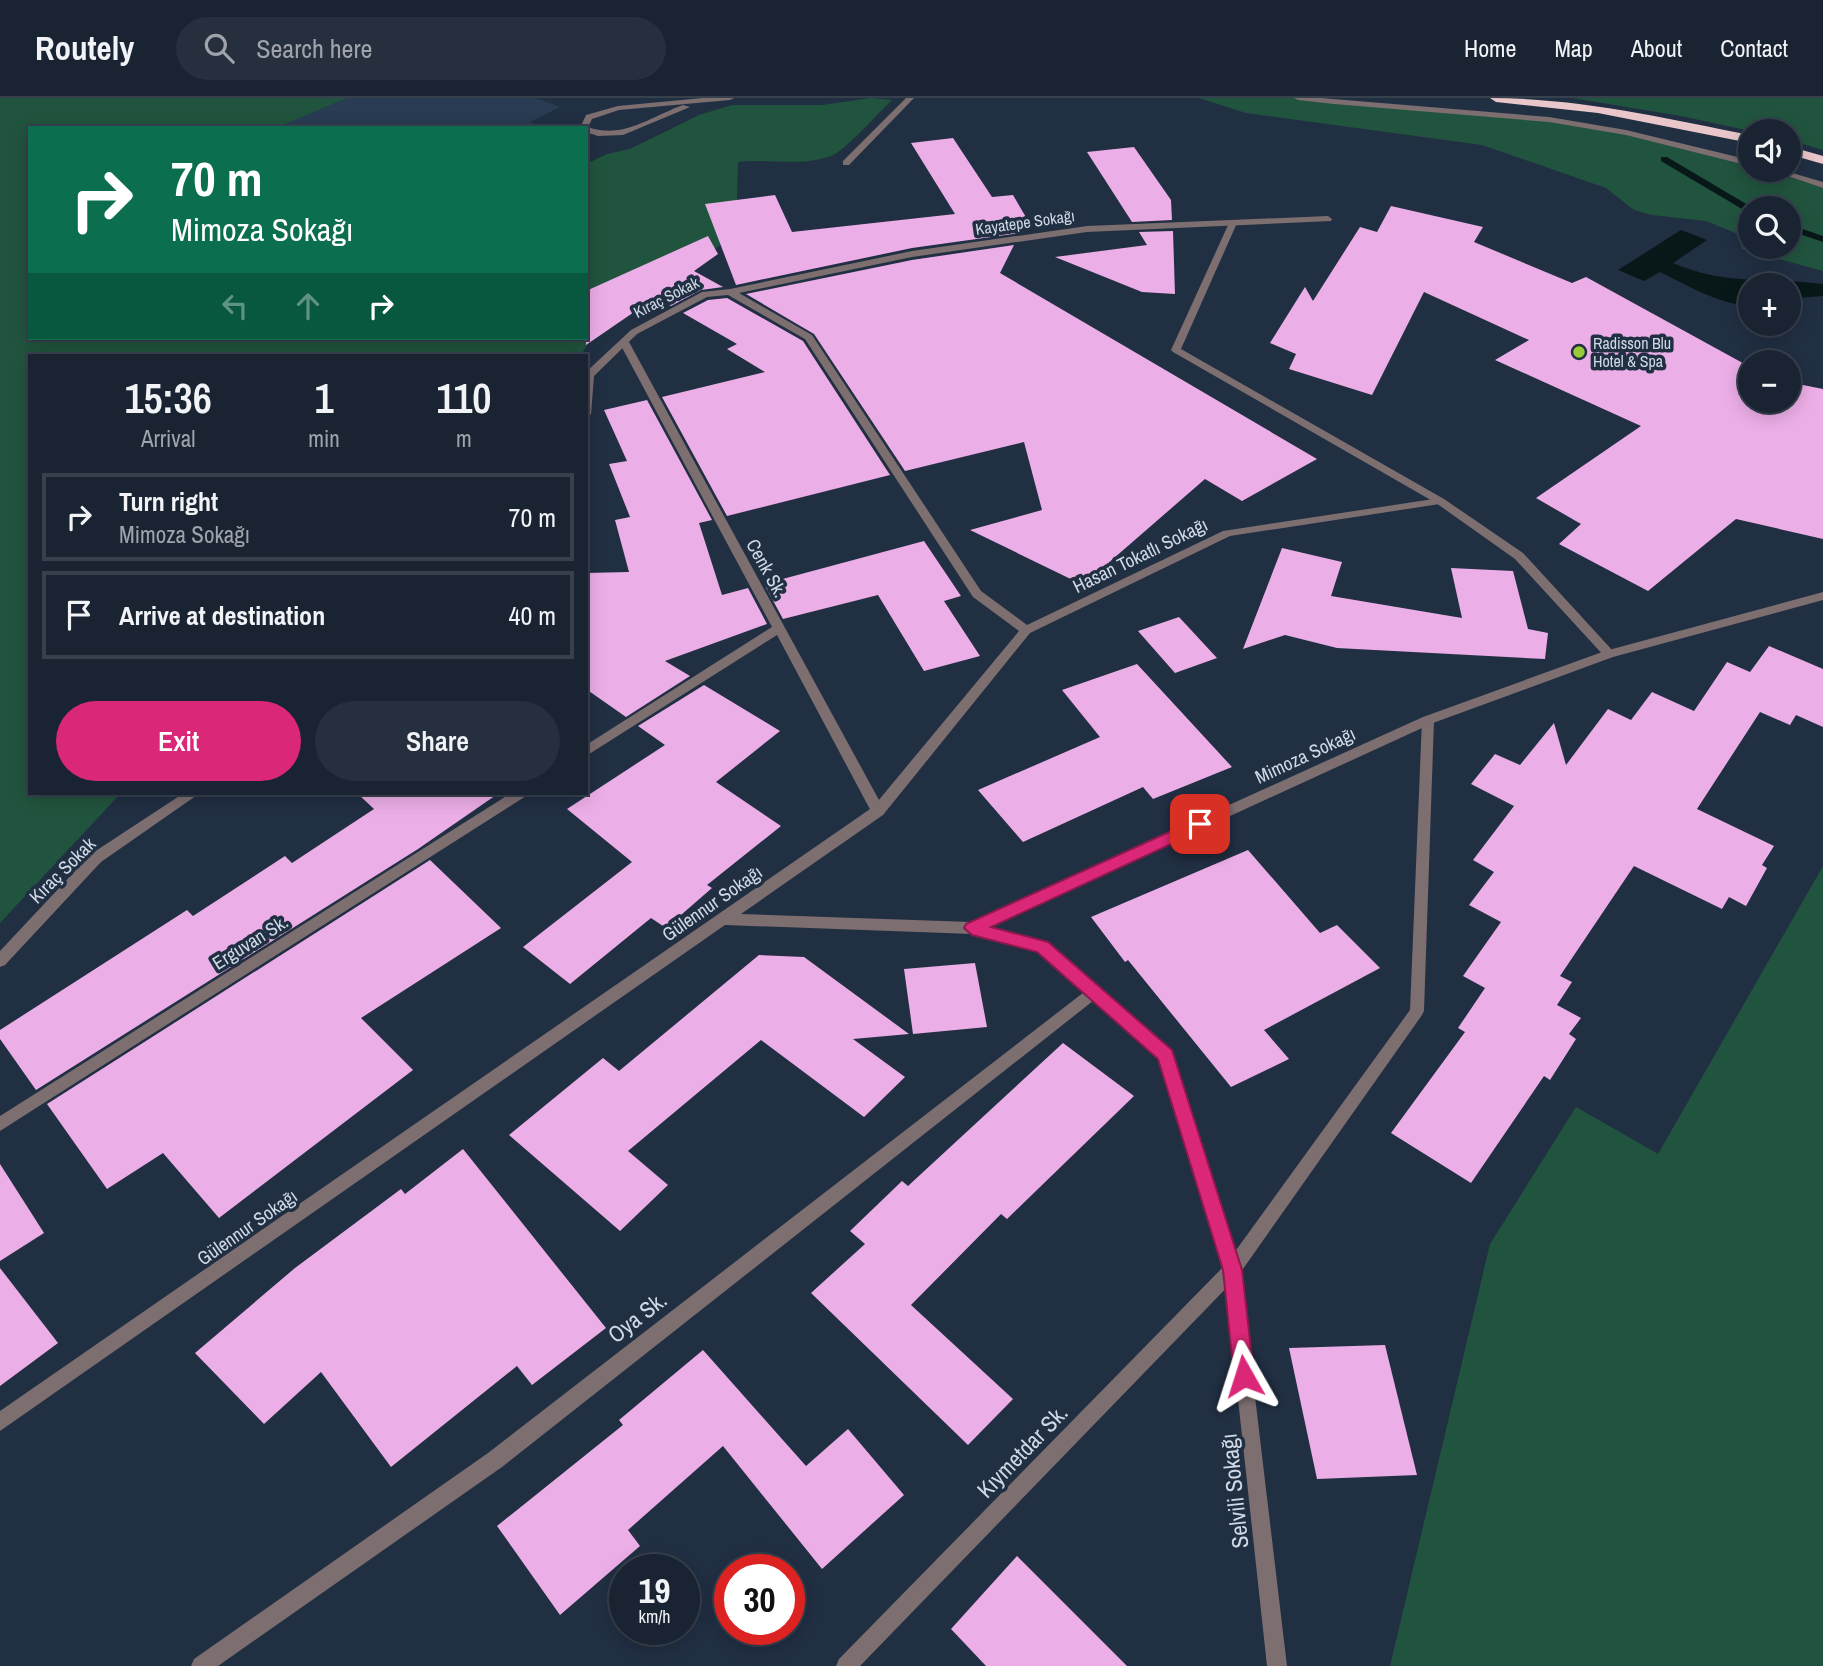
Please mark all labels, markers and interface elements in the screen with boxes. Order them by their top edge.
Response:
search box [176,17,666,80]
text: Routely [35,26,134,70]
icon: search [200,29,238,67]
text: Search here [256,31,372,66]
text: Home [1464,32,1516,64]
text: Map [1554,32,1593,64]
text: About [1631,32,1682,64]
text: Contact [1720,32,1788,64]
map controls [1738,119,1801,413]
button: sound [1738,119,1801,182]
text: 70 m [171,145,263,211]
icon: right [56,154,147,245]
button: search [1738,196,1801,259]
street label: Kayatepe Sokağı [974,204,1076,240]
text: Mimoza Sokağı [171,208,353,251]
street label: Kıraç Sokak [629,271,703,323]
button: + [1738,273,1801,336]
icon: left [216,287,254,325]
icon: ahead [289,287,327,325]
icon: right [362,287,400,325]
place label: Radisson Blu Hotel & Spa [1593,332,1671,372]
marker: Radisson Blu Hotel & Spa [1571,344,1587,360]
button: − [1738,350,1801,413]
text: 15:36 [124,370,212,426]
text: 1 [314,370,334,426]
text: 110 [436,370,492,426]
text: Arrival [141,423,195,454]
text: min [308,423,340,454]
text: m [456,423,472,454]
text: Turn right [119,484,218,519]
icon: right [60,498,98,536]
text: 70 m [509,500,556,535]
street label: Hasan Tokatlı Sokağı [1068,511,1212,599]
text: Mimoza Sokağı [119,519,250,550]
street label: Cenk Sk. [740,534,794,602]
icon: arrive [60,596,98,634]
text: Arrive at destination [119,598,325,633]
text: 40 m [509,598,556,633]
button: Exit [56,701,301,781]
button: Share [315,701,560,781]
street label: Mimoza Sokağı [1250,720,1360,790]
pin [1170,794,1230,854]
icon: arrive [1181,805,1219,843]
street label: Kıraç Sokak [23,831,101,909]
street label: Gülennur Sokağı [657,859,767,947]
street label: Erguvan Sk. [207,908,293,976]
street label: Gülennur Sokağı [192,1183,302,1271]
street label: Oya Sk. [601,1284,673,1350]
position arrow [1207,1339,1281,1413]
street label: Kıymetdar Sk. [970,1398,1074,1504]
street label: Selvili Sokağı [1213,1432,1255,1550]
speed limit sign: 30 [714,1554,805,1645]
text: 19 [639,1567,670,1614]
text: km/h [639,1604,671,1629]

